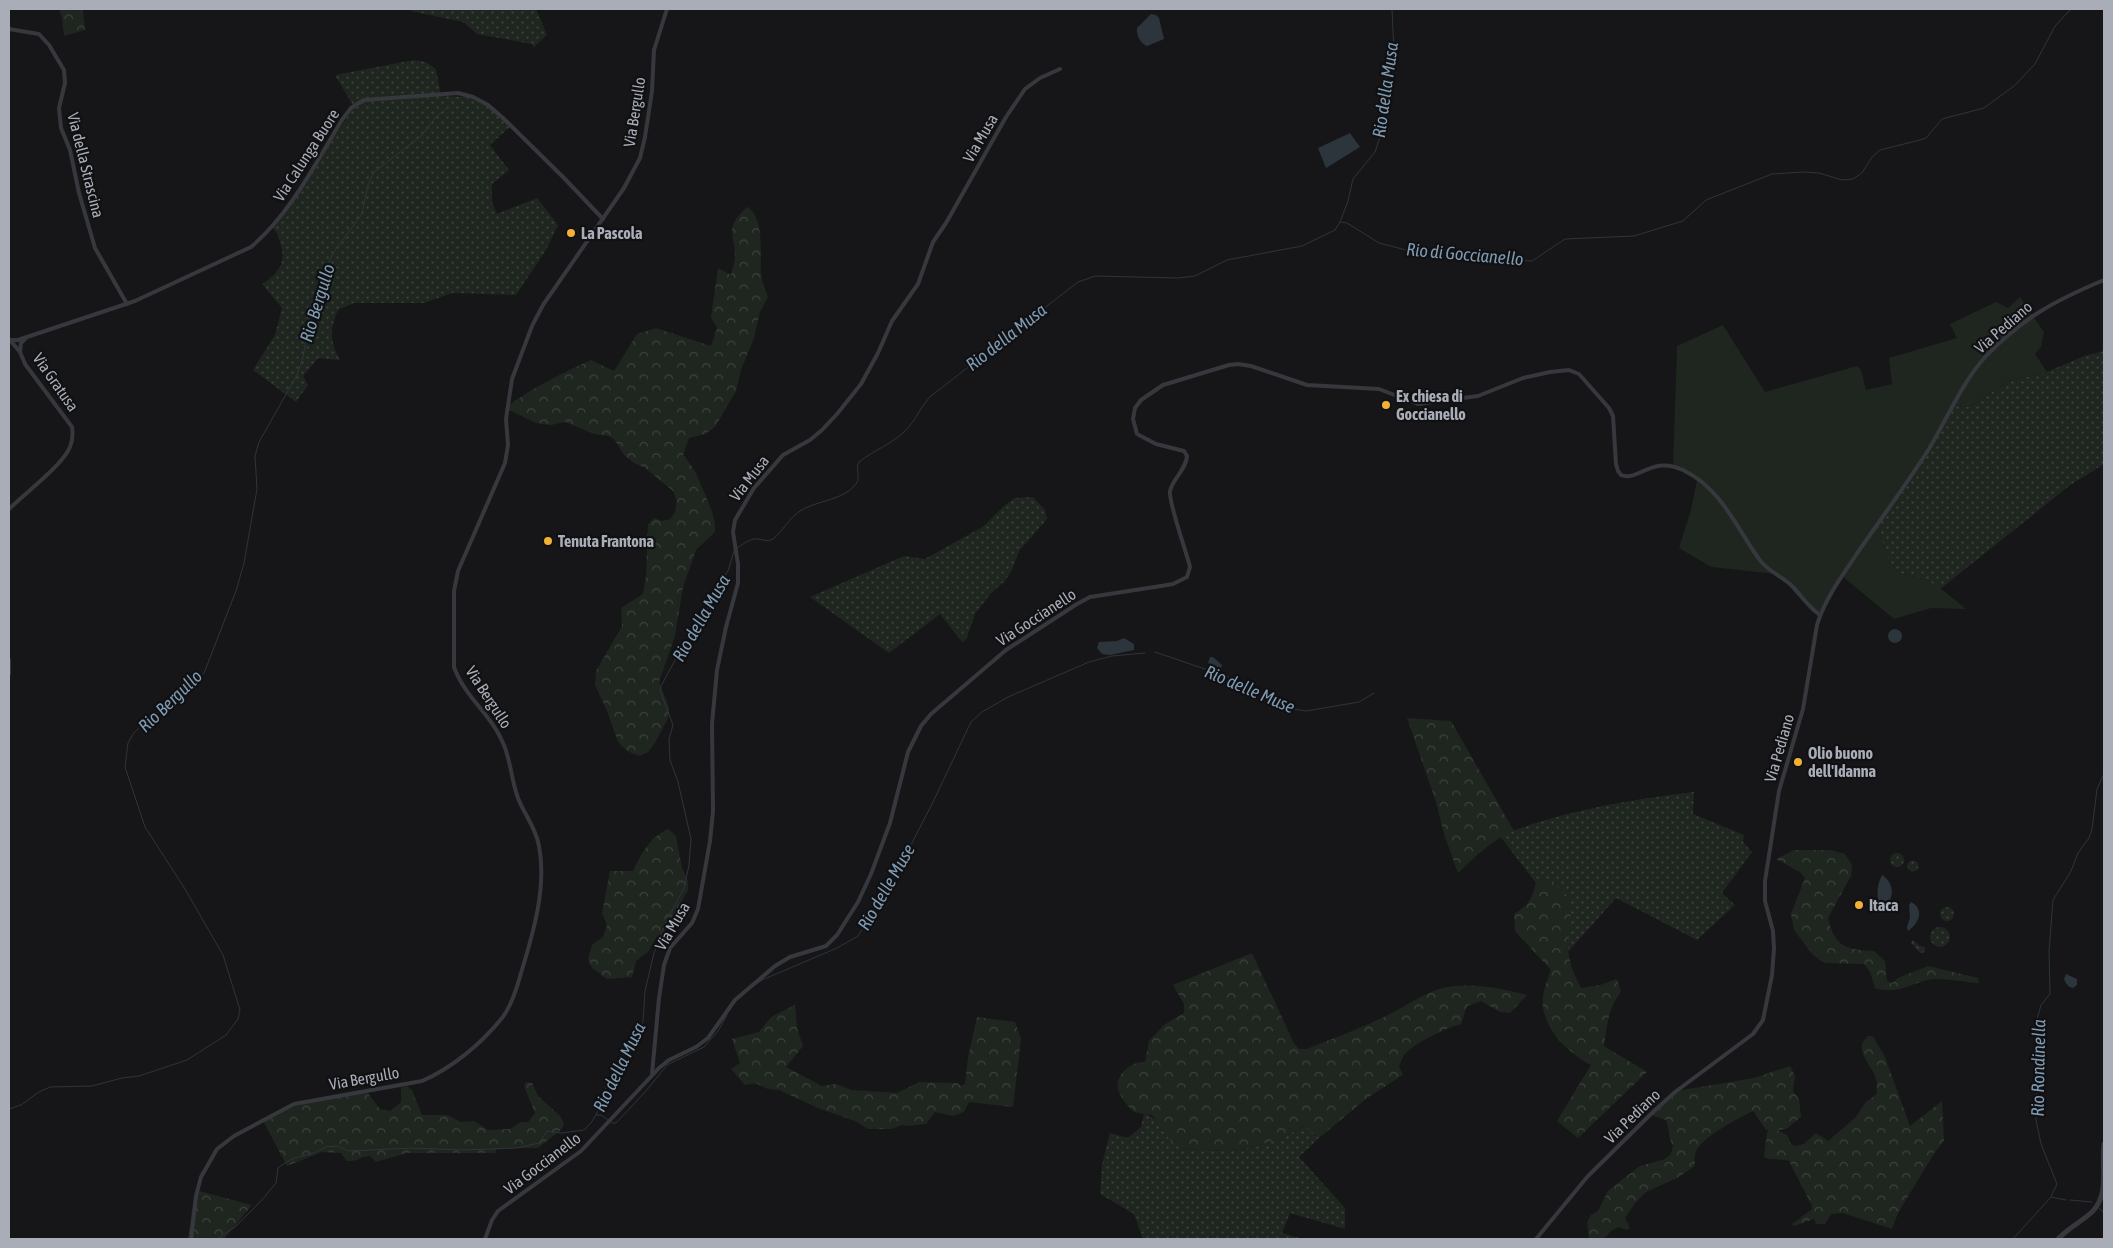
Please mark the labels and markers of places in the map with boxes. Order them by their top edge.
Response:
place label: La Pascola [581,224,643,242]
marker: La Pascola [565,227,577,239]
place label: Ex chiesa di Goccianello [1396,387,1466,423]
marker: Ex chiesa di Goccianello [1380,399,1392,411]
place label: Tenuta Frantona [558,532,654,550]
marker: Tenuta Frantona [542,535,554,547]
place label: Olio buono dell'Idanna [1808,744,1876,780]
marker: Olio buono dell'Idanna [1792,756,1804,768]
place label: Itaca [1869,896,1899,914]
marker: Itaca [1853,899,1865,911]

